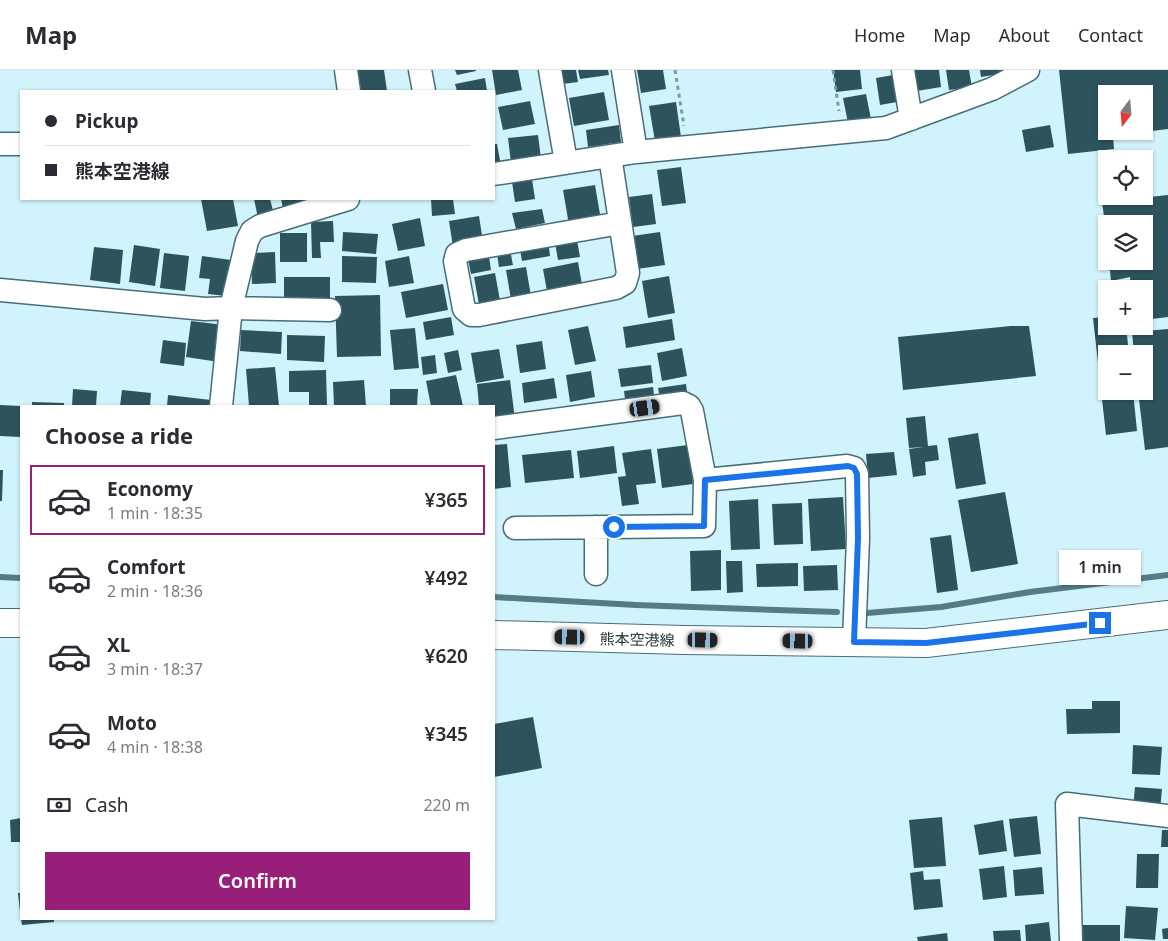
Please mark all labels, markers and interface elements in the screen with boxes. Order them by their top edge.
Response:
text: Map [25,18,77,51]
text: Home [854,23,905,47]
text: Map [933,23,971,47]
text: About [999,23,1050,47]
text: Contact [1078,23,1143,47]
north arrow [1098,85,1152,140]
map controls [1098,85,1153,400]
text: Pickup [75,108,138,134]
button: locate [1098,150,1153,205]
text: 熊本空港線 [75,158,170,184]
button: layers [1098,215,1153,270]
button: + [1098,280,1153,335]
button: − [1098,345,1153,400]
car [629,398,660,418]
text: Choose a ride [45,420,193,450]
text: Economy [107,476,193,502]
icon: car [47,478,92,523]
text: ¥365 [425,487,468,513]
text: 1 min · 18:35 [107,502,203,524]
route start [603,516,625,538]
callout: 1 min [1059,550,1141,586]
text: Comfort [107,554,186,580]
icon: car [47,556,92,601]
text: 1 min [1078,556,1122,578]
text: ¥492 [425,565,468,591]
text: 2 min · 18:36 [107,580,203,602]
route end [1089,612,1111,634]
street label: 熊本空港線 [599,628,675,650]
car [554,629,585,645]
text: XL [107,632,130,658]
car [687,632,718,648]
car [782,633,813,649]
icon: car [47,634,92,679]
text: ¥620 [425,643,468,669]
text: 3 min · 18:37 [107,658,203,680]
text: Moto [107,710,157,736]
icon: car [47,712,92,757]
text: ¥345 [425,721,468,747]
text: 4 min · 18:38 [107,736,203,758]
icon: cash [45,791,73,819]
text: Cash [85,792,129,818]
text: 220 m [423,794,470,816]
button: Confirm [45,852,470,910]

